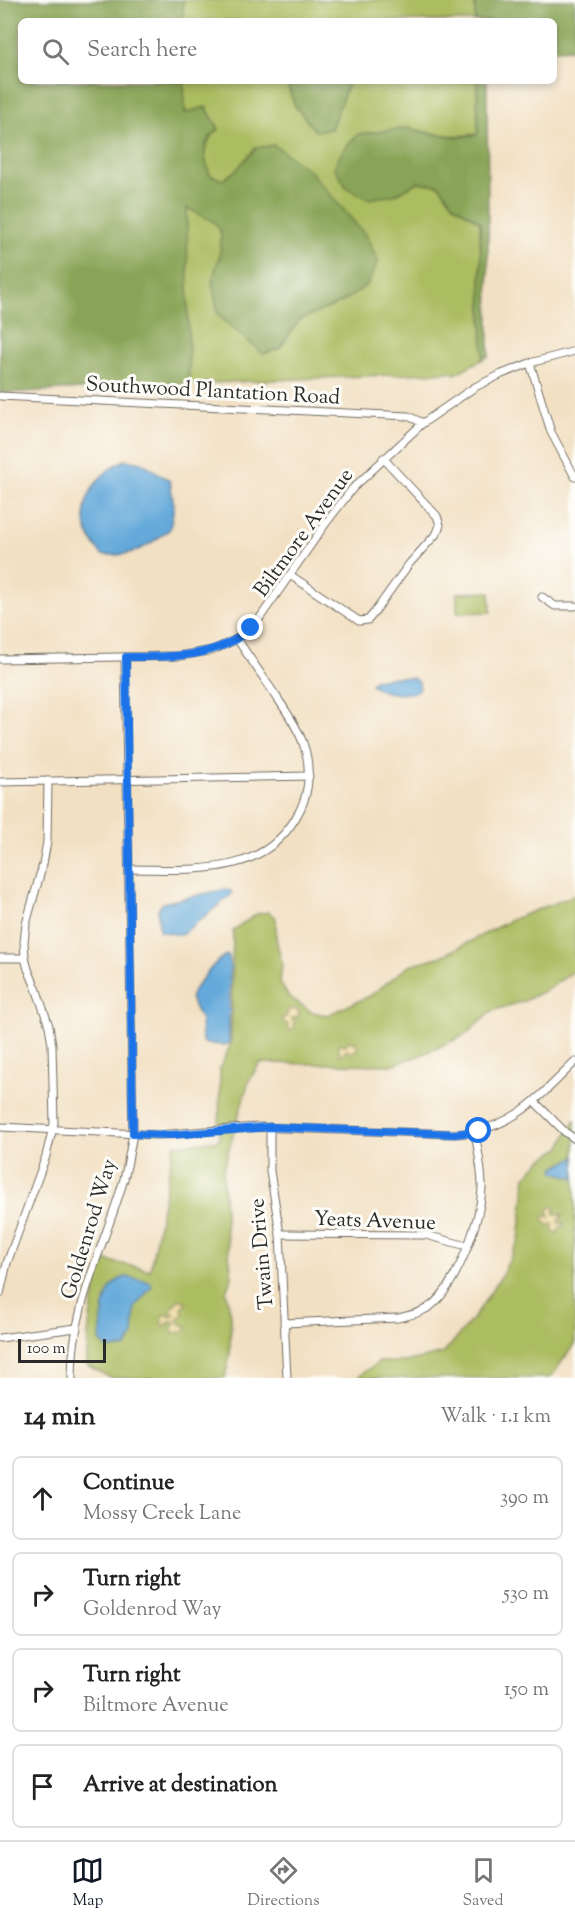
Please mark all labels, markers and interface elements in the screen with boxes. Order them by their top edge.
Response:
search box [18,18,557,84]
icon: search [39,35,72,68]
text: Search here [87,35,197,67]
street label: Southwood Plantation Road [85,370,341,414]
street label: Biltmore Avenue [248,462,362,604]
route end [237,614,263,640]
route start [465,1117,491,1143]
street label: Goldenrod Way [54,1155,126,1304]
street label: Twain Drive [243,1197,283,1311]
street label: Yeats Avenue [313,1205,437,1239]
scale bar [18,1336,106,1364]
text: 100 m [27,1338,66,1361]
text: 14 min [24,1399,96,1436]
text: Walk · 1.1 km [440,1403,551,1432]
text: Continue [83,1468,174,1500]
icon: ahead [26,1482,59,1515]
text: 390 m [500,1484,549,1513]
text: Mossy Creek Lane [83,1500,241,1529]
text: Turn right [83,1564,180,1596]
icon: right [26,1578,59,1611]
text: 530 m [503,1580,549,1609]
text: Goldenrod Way [83,1596,222,1625]
text: Turn right [83,1660,180,1692]
icon: right [26,1674,59,1707]
text: 150 m [504,1676,549,1705]
text: Biltmore Avenue [83,1692,229,1721]
icon: arrive [26,1770,59,1803]
text: Arrive at destination [83,1770,278,1802]
tab: Map [71,1854,104,1913]
tab: Directions [247,1854,320,1913]
tab: Saved [462,1854,504,1913]

